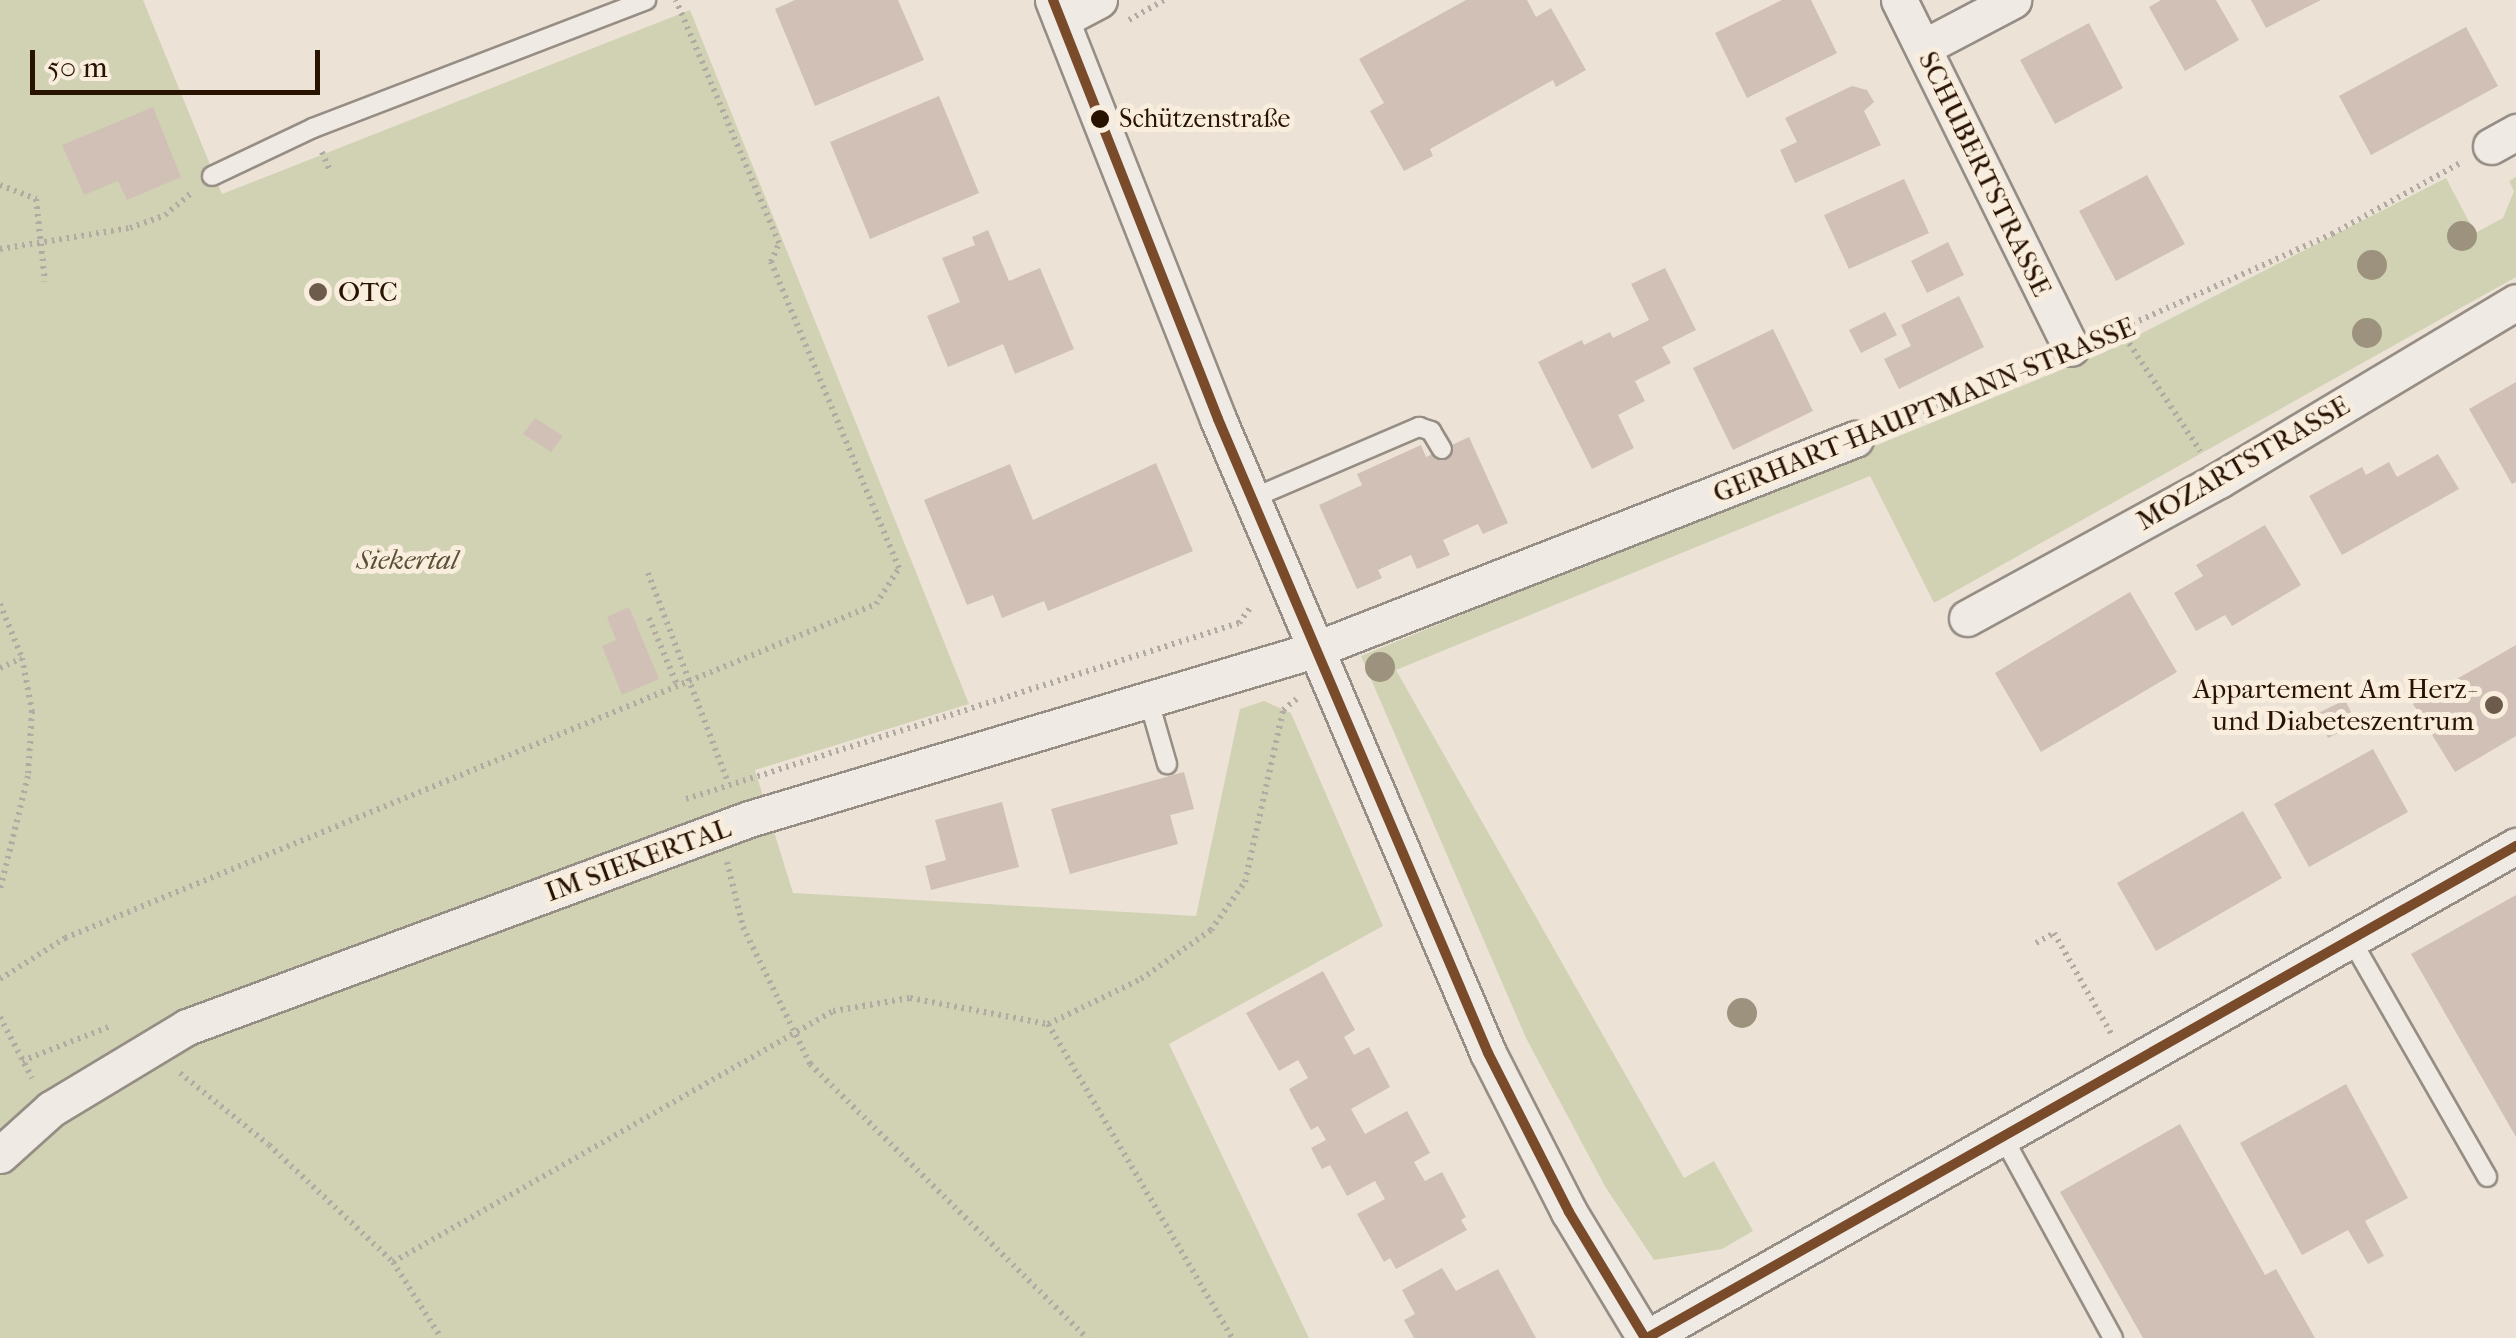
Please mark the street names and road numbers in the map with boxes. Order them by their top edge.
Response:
street label: SCHUBERTSTRASSE [1911,46,2059,302]
street label: GERHART-HAUPTMANN-STRASSE [1708,310,2140,510]
street label: MOZARTSTRASSE [2130,388,2356,538]
street label: IM SIEKERTAL [541,811,735,909]

